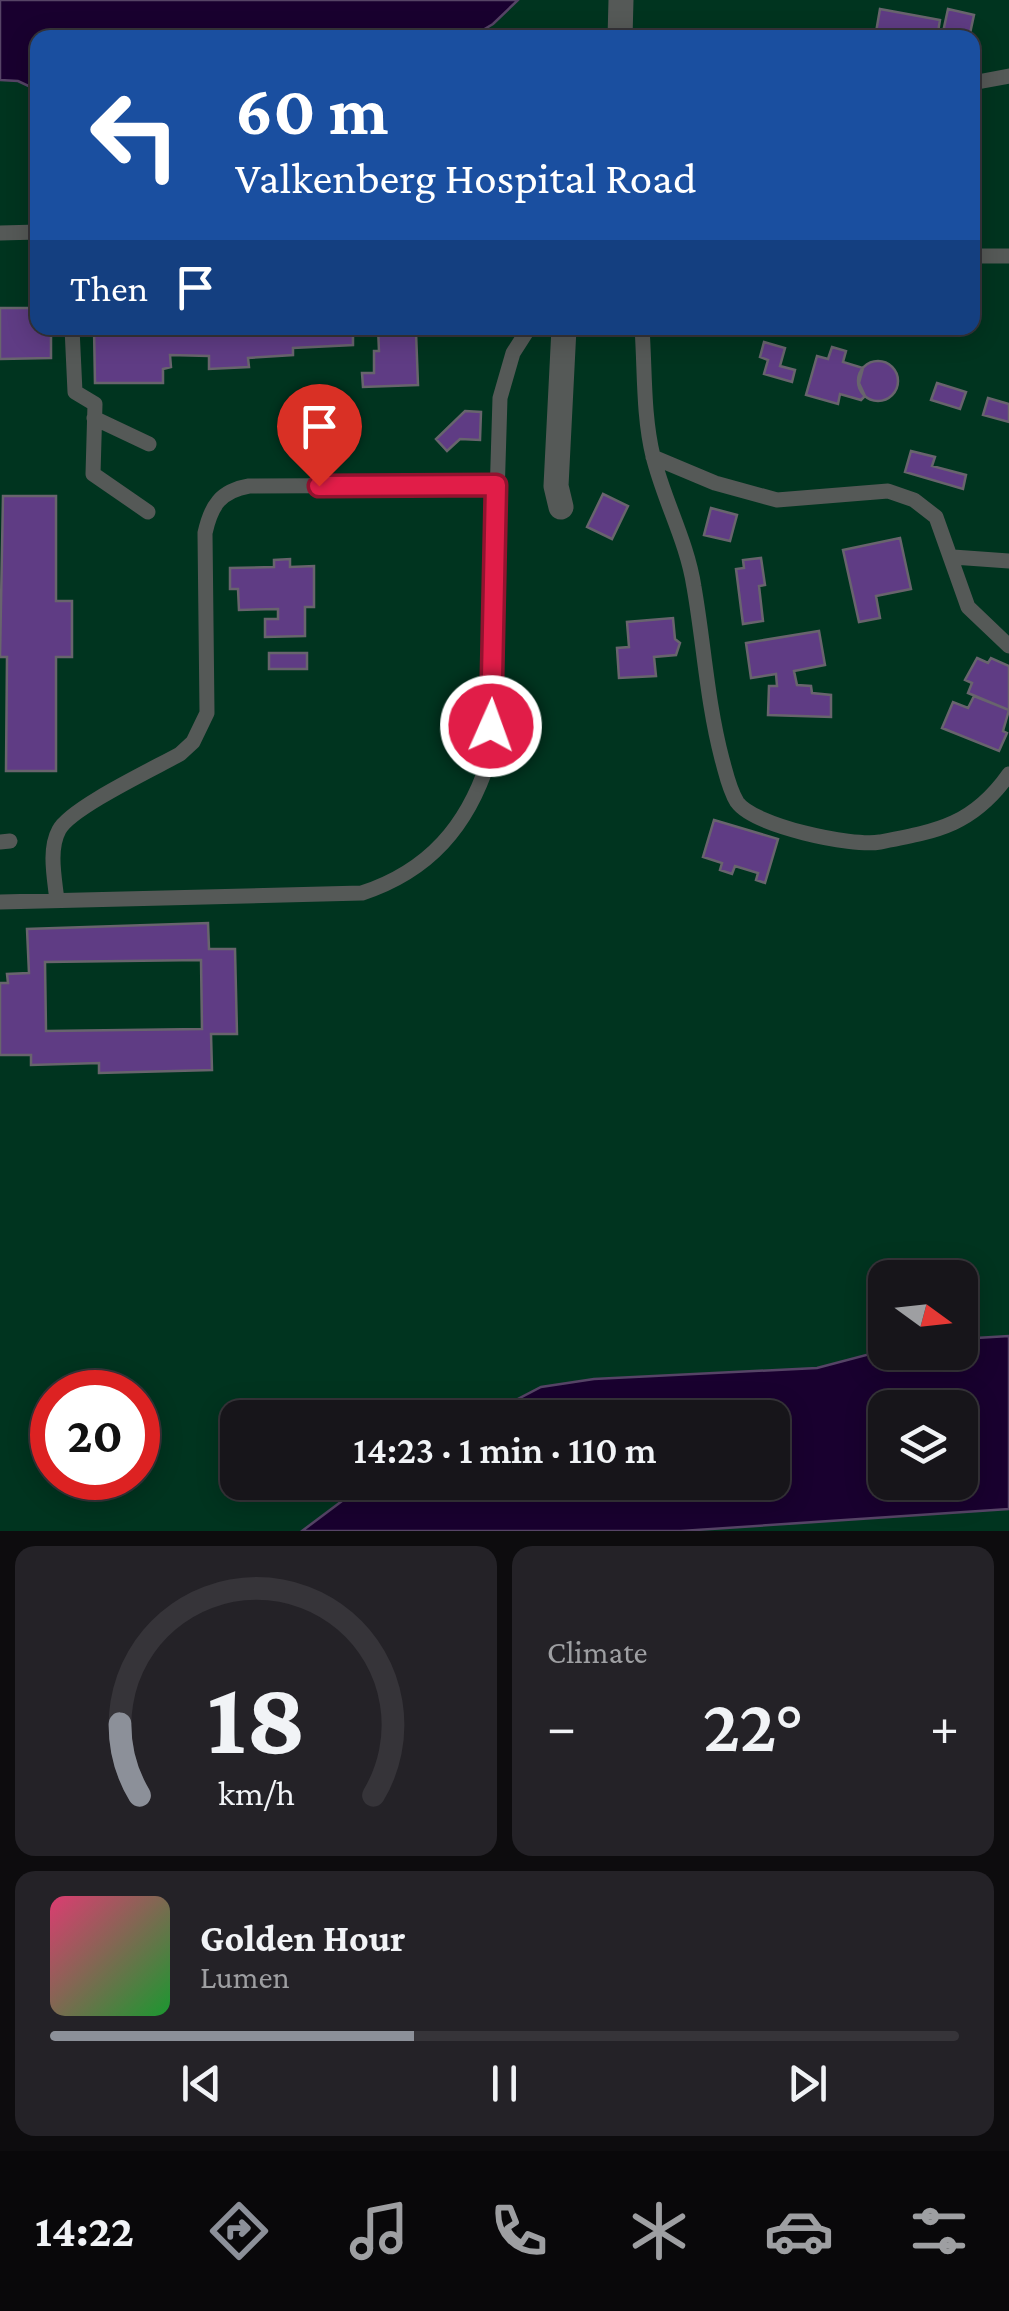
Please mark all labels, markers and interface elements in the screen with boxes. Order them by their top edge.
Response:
icon: left [70,70,200,200]
text: 60 m [235,71,388,149]
text: Valkenberg Hospital Road [235,153,697,203]
icon: arrive [168,260,223,315]
text: Then [70,267,148,309]
pin [277,384,362,487]
icon: arrive [292,399,347,454]
position arrow [439,674,543,778]
north arrow [868,1260,978,1370]
map controls [868,1260,978,1500]
speed limit sign: 20 [30,1370,160,1500]
button: layers [868,1390,978,1500]
text: 14:23 · 1 min · 110 m [353,1429,657,1471]
text: Climate [547,1634,648,1670]
text: 18 [206,1660,306,1775]
text: 22° [703,1684,803,1767]
text: − [547,1696,576,1757]
text: + [930,1696,959,1757]
text: km/h [217,1773,295,1813]
text: Golden Hour [200,1917,406,1959]
text: Lumen [200,1959,290,1995]
icon: previous [174,2056,229,2111]
icon: pause [477,2056,532,2111]
icon: next [780,2056,835,2111]
icon: directions [204,2196,274,2266]
icon: music [344,2196,414,2266]
icon: phone [484,2196,554,2266]
icon: climate [624,2196,694,2266]
icon: car [764,2196,834,2266]
icon: filters [904,2196,974,2266]
text: 14:22 [35,2206,134,2256]

